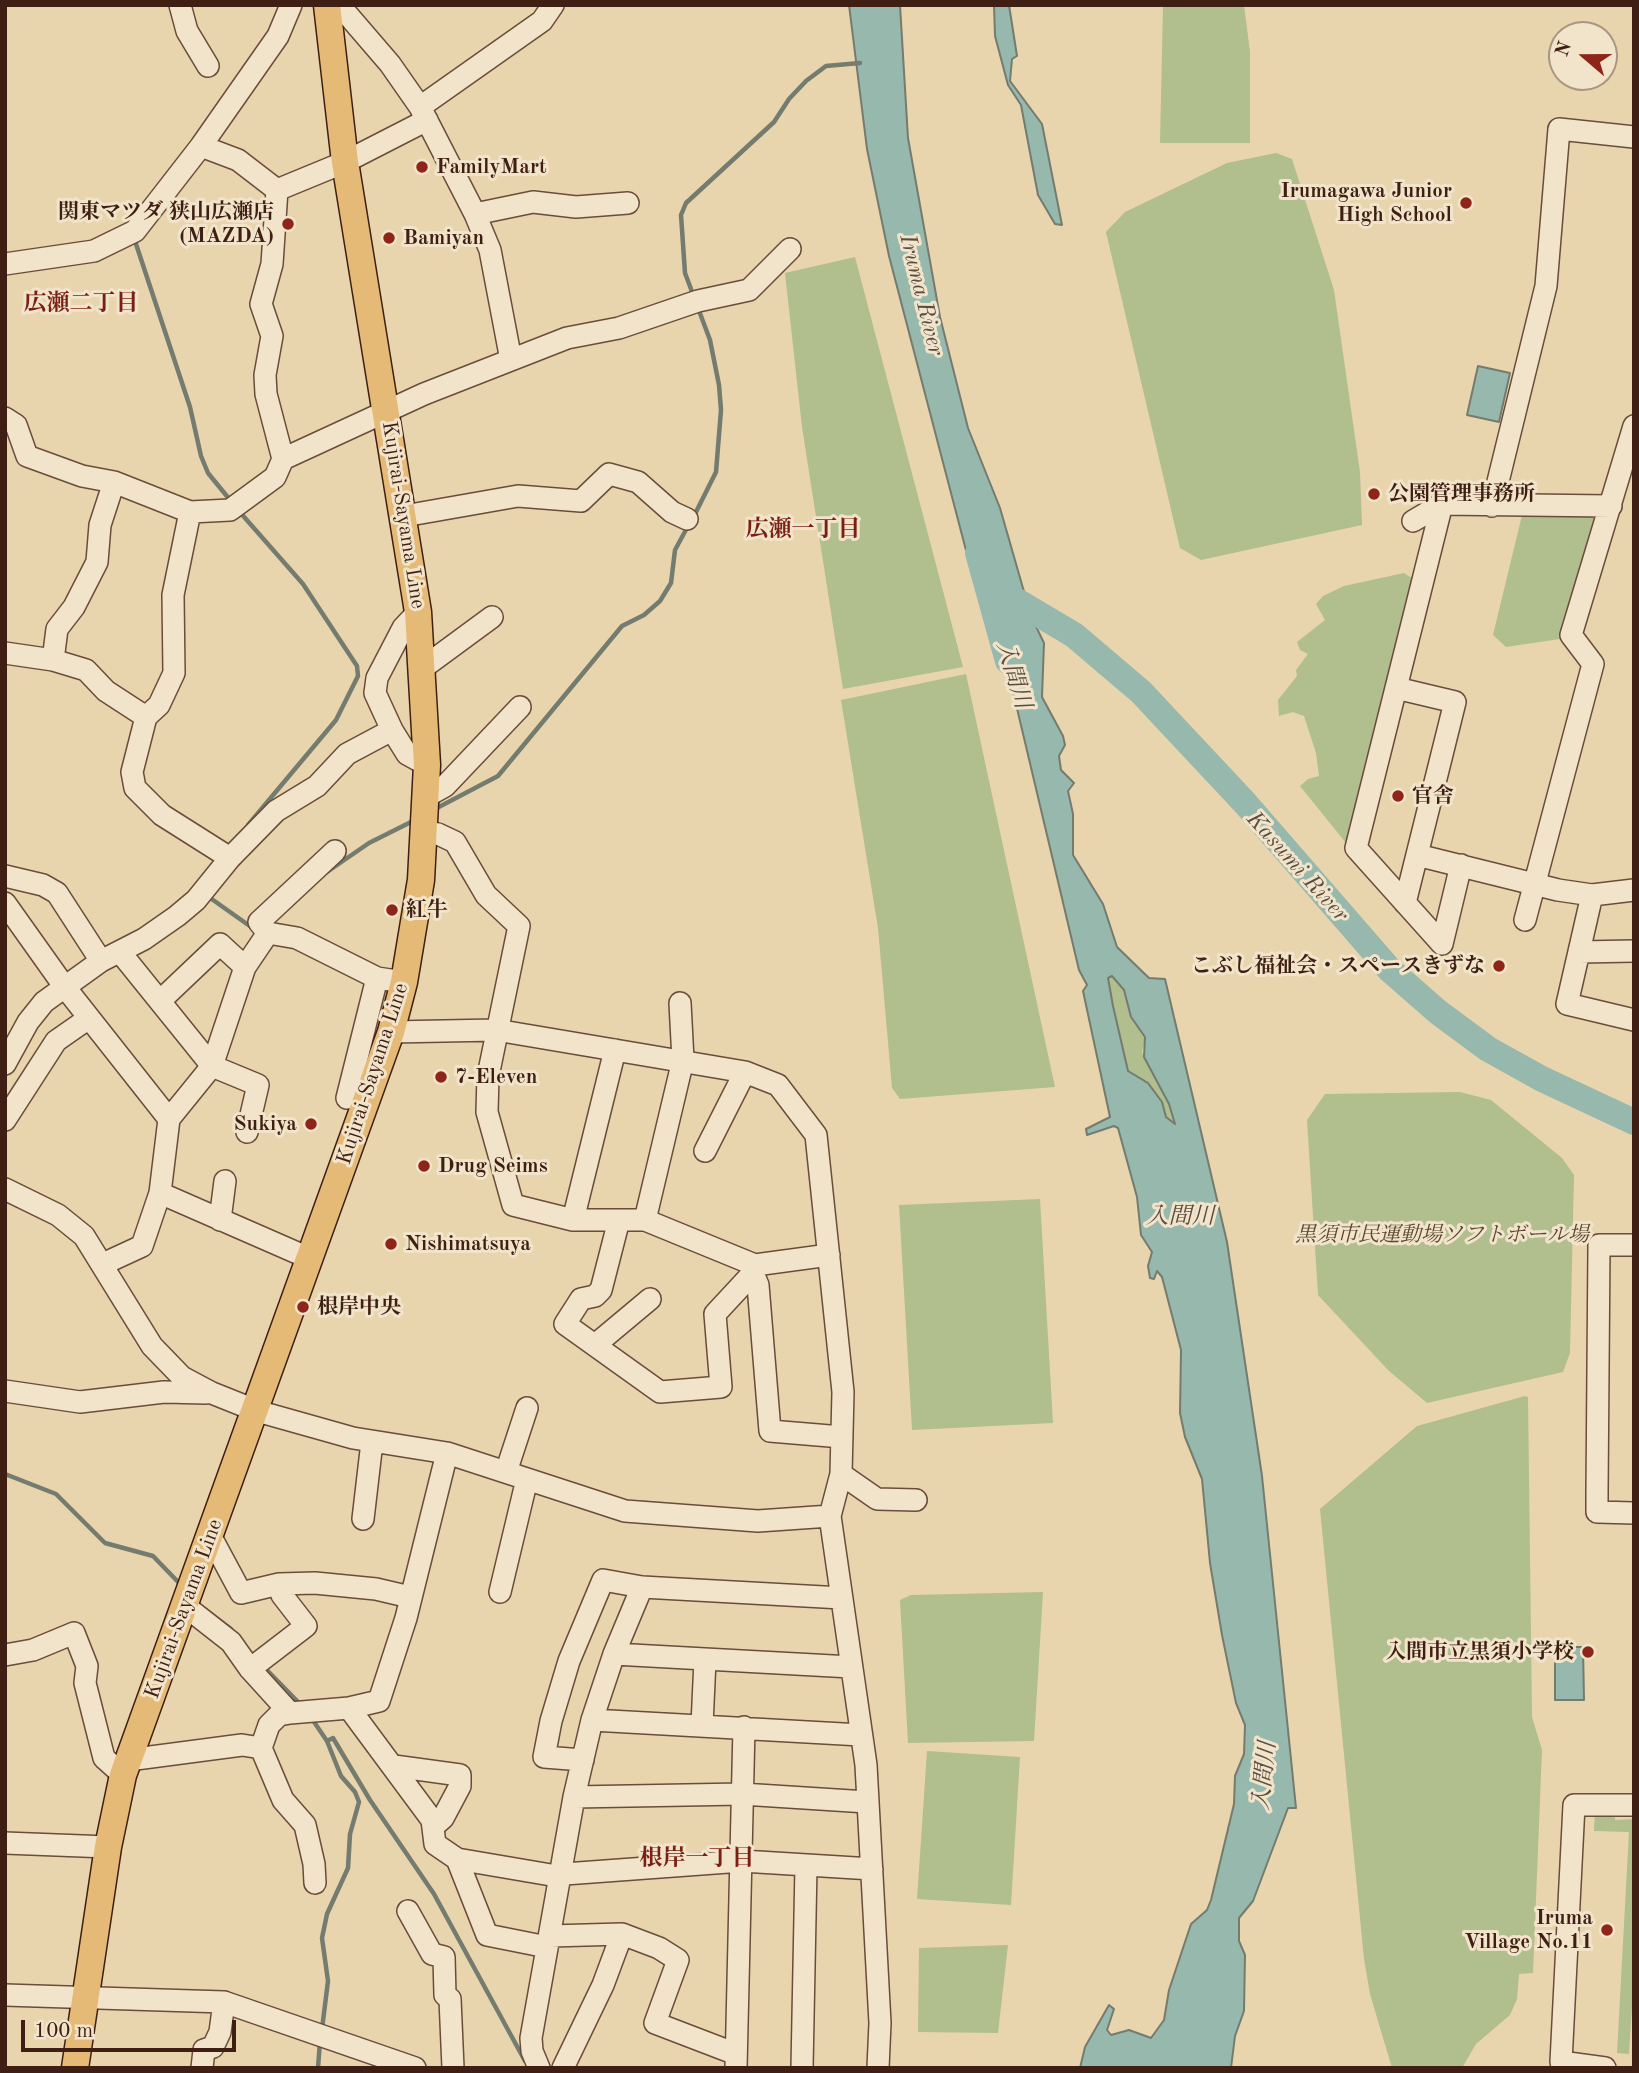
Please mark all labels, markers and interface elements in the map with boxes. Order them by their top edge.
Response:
north arrow [1548,21,1618,91]
text: N [1553,39,1576,59]
place label: FamilyMart [436,154,547,180]
marker: FamilyMart [414,159,430,175]
place label: Irumagawa Junior High School [1280,178,1452,228]
marker: Irumagawa Junior High School [1458,195,1474,211]
place label: 関東マツダ 狭山広瀬店 (MAZDA) [58,199,274,249]
marker: 関東マツダ 狭山広瀬店 (MAZDA) [280,216,296,232]
place label: Bamiyan [403,225,484,251]
marker: Bamiyan [381,230,397,246]
water label: Iruma River [893,232,949,358]
district label: 広瀬二丁目 [24,290,138,318]
street label: Kujirai-Sayama Line [376,419,430,611]
place label: 公園管理事務所 [1388,481,1535,507]
marker: 公園管理事務所 [1366,486,1382,502]
district label: 広瀬一丁目 [746,516,860,544]
water label: 入間川 [990,638,1036,712]
place label: 官舎 [1412,783,1454,809]
marker: 官舎 [1390,788,1406,804]
water label: Kasumi River [1240,806,1354,928]
place label: 紅牛 [406,897,448,923]
marker: 紅牛 [384,902,400,918]
place label: こぶし福祉会・スペースきずな [1191,953,1485,979]
marker: こぶし福祉会・スペースきずな [1491,958,1507,974]
street label: Kujirai-Sayama Line [332,980,414,1168]
place label: 7-Eleven [455,1064,537,1090]
marker: 7-Eleven [433,1069,449,1085]
place label: Sukiya [234,1111,297,1137]
marker: Sukiya [303,1116,319,1132]
place label: Drug Seims [438,1153,548,1179]
marker: Drug Seims [416,1158,432,1174]
water label: 入間川 [1146,1203,1214,1231]
park label: 黒須市民運動場ソフトボール場 [1295,1222,1589,1248]
place label: Nishimatsuya [405,1231,531,1257]
marker: Nishimatsuya [383,1236,399,1252]
place label: 根岸中央 [317,1294,401,1320]
marker: 根岸中央 [295,1299,311,1315]
street label: Kujirai-Sayama Line [140,1516,228,1702]
place label: 入間市立黒須小学校 [1385,1639,1574,1665]
marker: 入間市立黒須小学校 [1580,1644,1596,1660]
water label: 入間川 [1248,1740,1282,1812]
district label: 根岸一丁目 [640,1845,754,1873]
place label: Iruma Village No.11 [1464,1905,1593,1955]
marker: Iruma Village No.11 [1599,1922,1615,1938]
scale bar [24,2007,240,2050]
text: 100 m [34,2021,93,2042]

